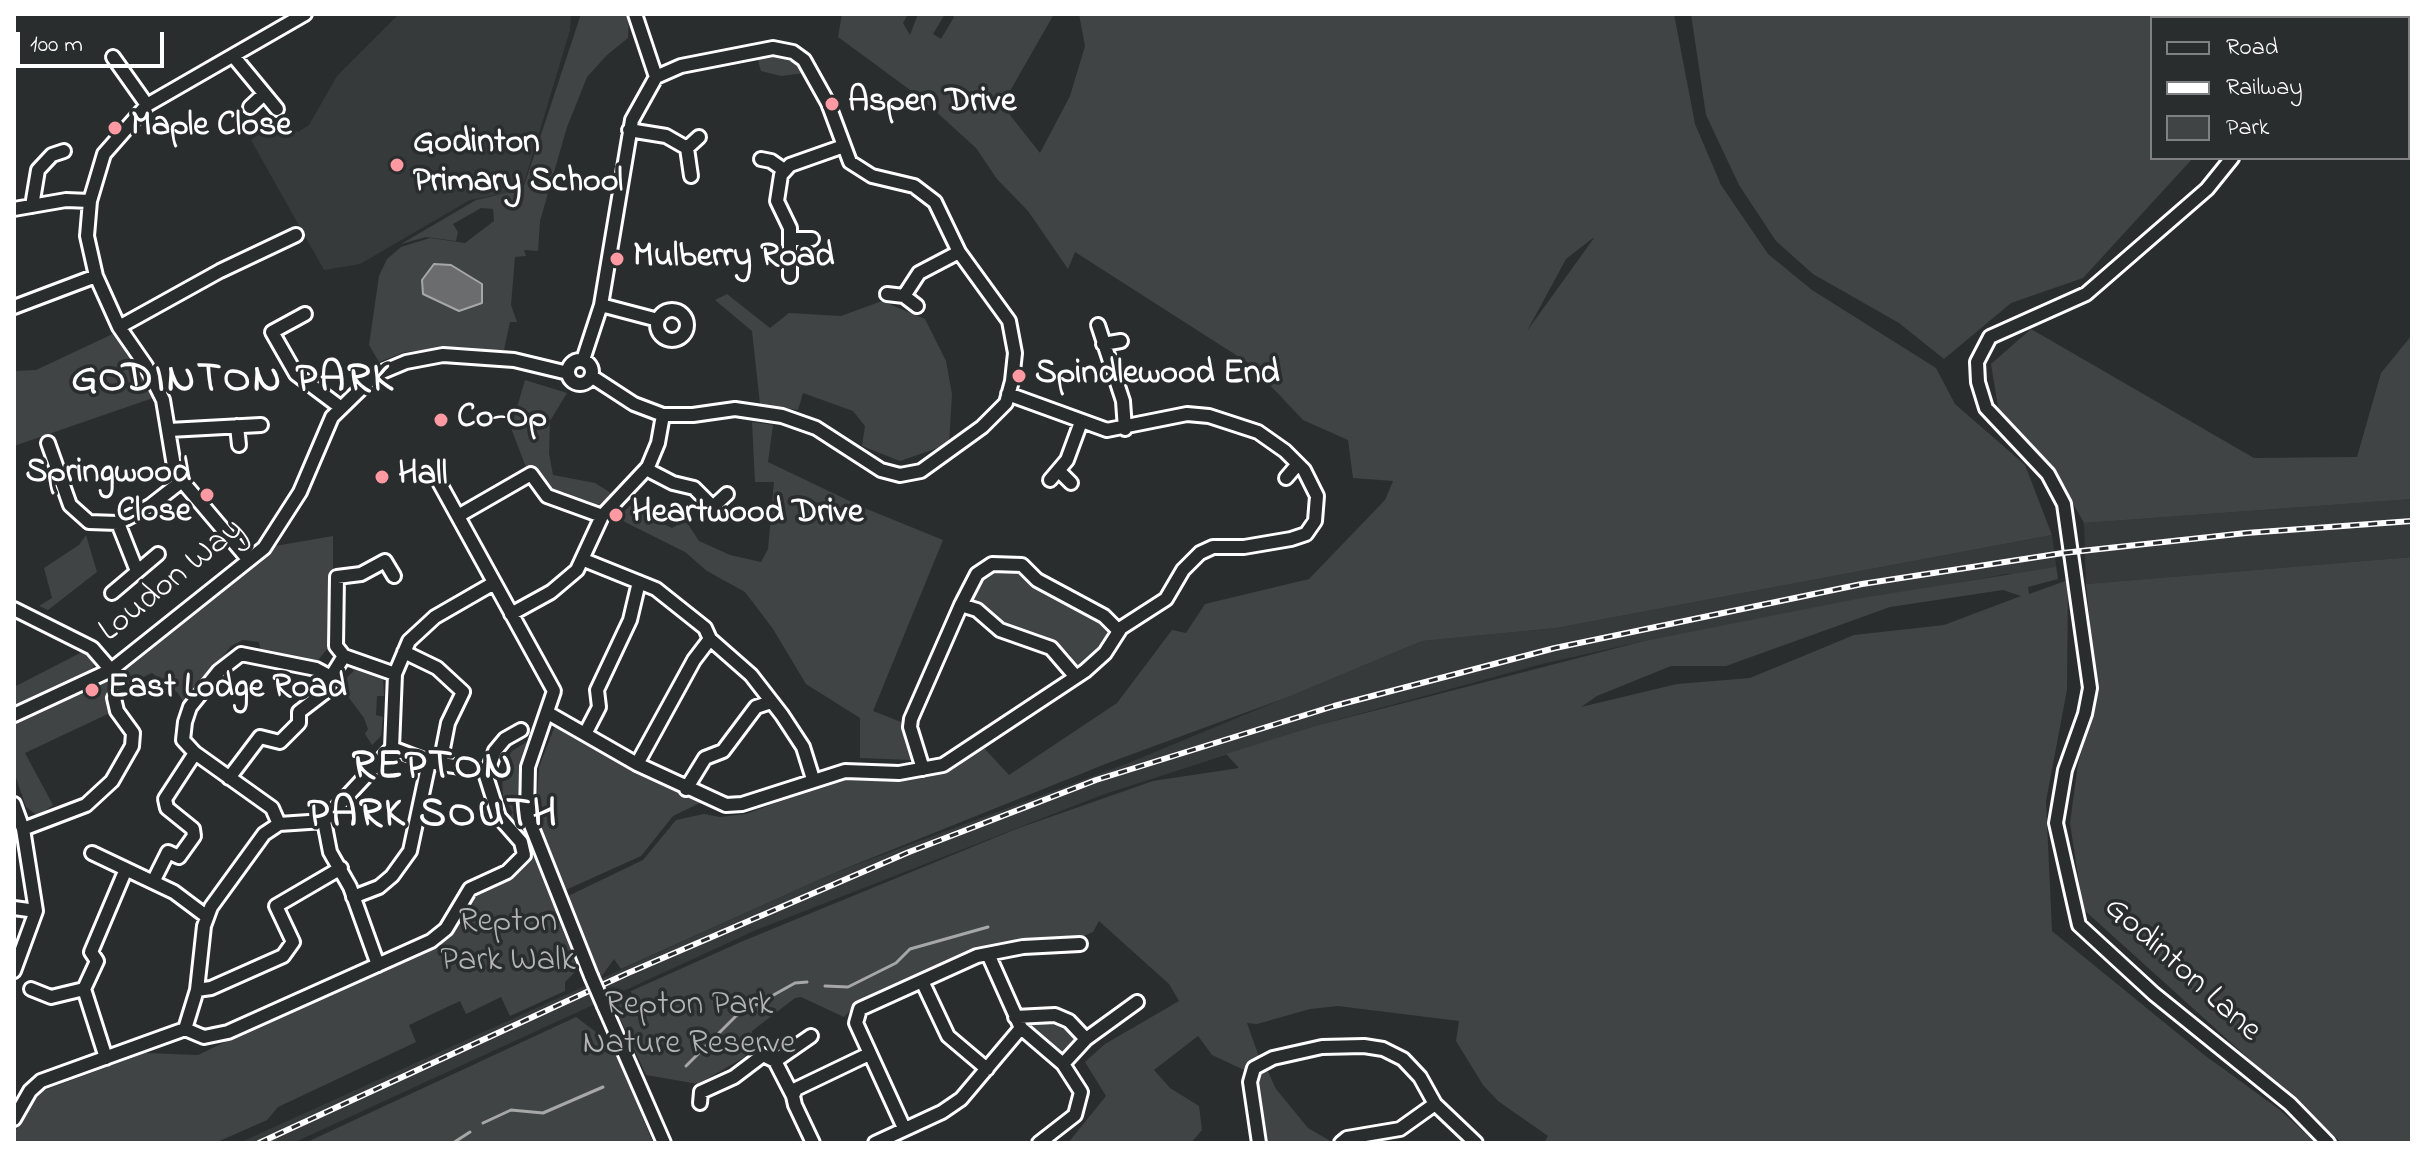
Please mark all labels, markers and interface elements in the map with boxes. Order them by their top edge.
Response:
scale bar [20,16,168,66]
legend [2150,16,2410,160]
text: 100 m [30,28,83,63]
text: Road [2226,31,2278,66]
text: Railway [2226,71,2303,106]
place label: Aspen Drive [848,84,1016,124]
marker: Aspen Drive [823,95,841,113]
place label: Maple Close [131,108,292,148]
text: Park [2226,111,2269,146]
marker: Maple Close [106,119,124,137]
place label: Godinton Primary School [413,125,623,204]
marker: Godinton Primary School [388,156,406,174]
place label: Mulberry Road [633,239,834,279]
marker: Mulberry Road [608,250,626,268]
place label: Spindlewood End [1035,356,1280,396]
district label: GODINTON PARK [71,358,395,408]
marker: Spindlewood End [1010,367,1028,385]
place label: Co-Op [457,400,547,440]
marker: Co-Op [432,411,450,429]
place label: Springwood Close [26,455,191,534]
place label: Hall [398,457,448,497]
marker: Hall [373,468,391,486]
marker: Springwood Close [198,486,216,504]
place label: Heartwood Drive [632,495,863,535]
marker: Heartwood Drive [607,506,625,524]
street label: Loudon Way [92,511,254,653]
place label: East Lodge Road [108,670,347,710]
marker: East Lodge Road [83,681,101,699]
district label: REPTON PARK SOUTH [307,745,559,844]
street label: Godinton Lane [2094,889,2268,1053]
park label: Repton Park Walk [440,904,576,984]
park label: Repton Park Nature Reserve [583,987,795,1066]

